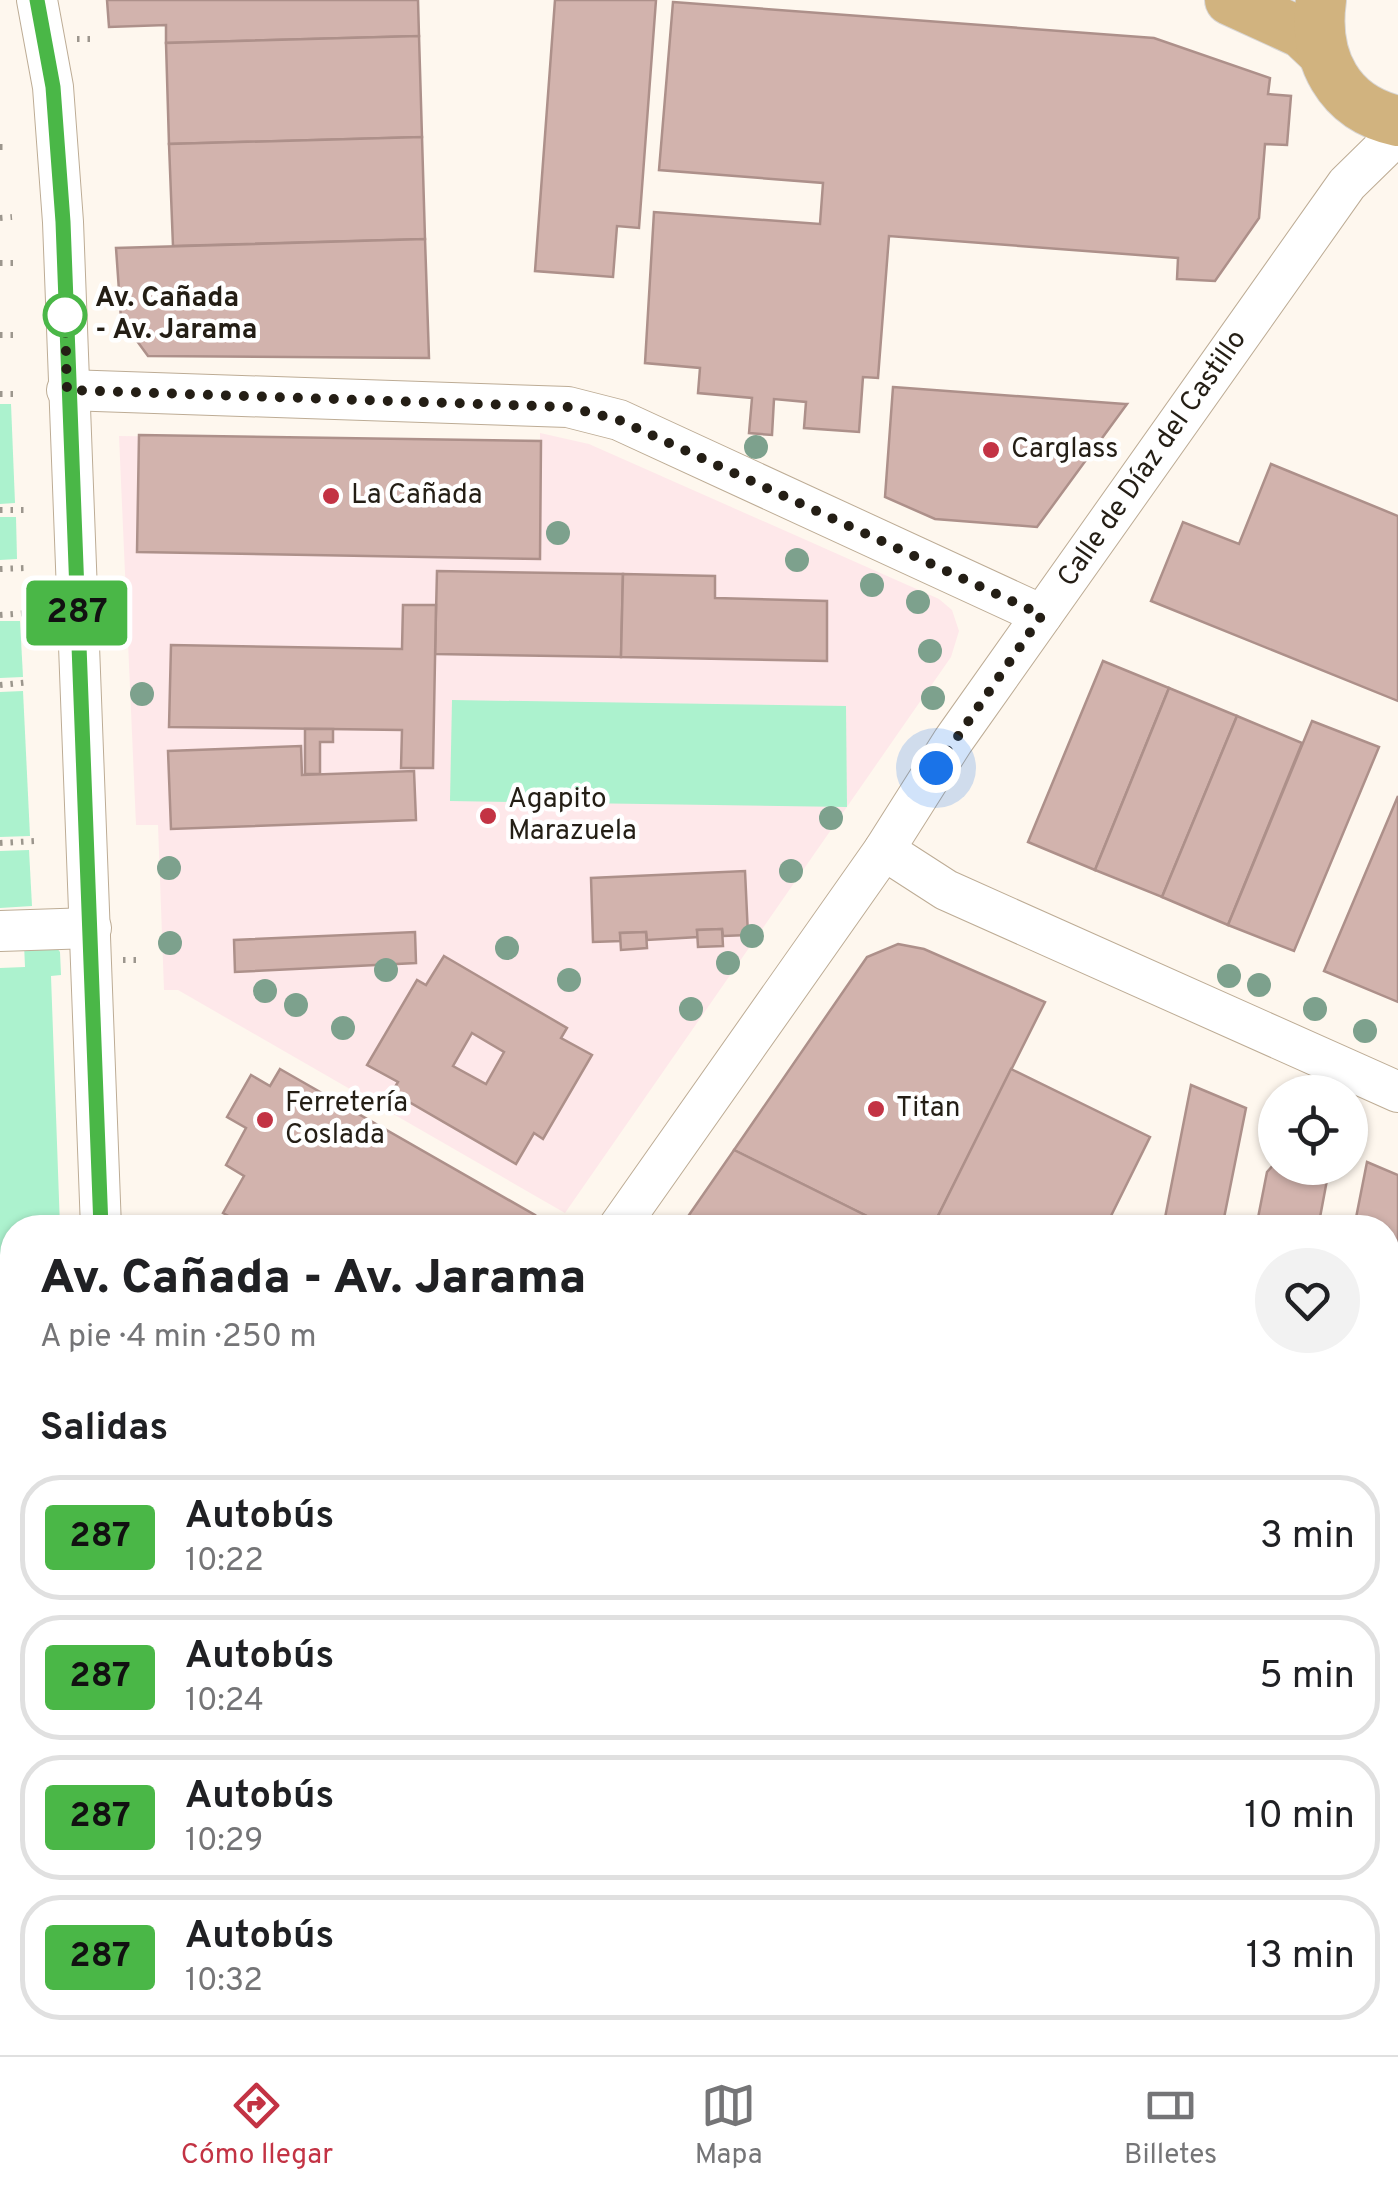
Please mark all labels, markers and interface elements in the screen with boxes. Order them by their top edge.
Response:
place label: Av. Cañada - Av. Jarama [95,281,257,349]
marker: Av. Cañada - Av. Jarama [44,294,86,336]
street label: Calle de Díaz del Castillo [1050,323,1256,595]
place label: Carglass [1011,432,1119,468]
marker: Carglass [980,439,1002,461]
place label: La Cañada [351,478,483,514]
marker: La Cañada [320,485,342,507]
line badge: 287 [20,580,134,646]
text: 287 [46,591,108,635]
your location [911,743,961,793]
place label: Agapito Marazuela [508,782,637,850]
marker: Agapito Marazuela [477,805,499,827]
map controls [1258,1075,1368,1185]
button: locate [1258,1075,1368,1185]
place label: Ferretería Coslada [285,1086,408,1154]
place label: Titan [896,1091,961,1127]
marker: Titan [865,1098,887,1120]
marker: Ferretería Coslada [254,1109,276,1131]
button: heart [1255,1248,1360,1353]
text: Av. Cañada - Av. Jarama [40,1250,586,1310]
text: A pie · 4 min · 250 m [40,1318,317,1358]
text: Salidas [40,1405,168,1454]
text: Autobús [185,1493,334,1542]
text: 3 min [1260,1513,1355,1562]
text: 287 [69,1515,131,1559]
text: 10:22 [185,1542,264,1582]
text: Autobús [185,1633,334,1682]
text: 5 min [1259,1653,1355,1702]
text: 287 [69,1655,131,1699]
text: 10:24 [185,1682,264,1722]
text: Autobús [185,1773,334,1822]
text: 10 min [1244,1793,1355,1842]
text: 287 [69,1795,131,1839]
text: 10:29 [185,1822,263,1862]
text: Autobús [185,1913,334,1962]
text: 13 min [1246,1933,1355,1982]
text: 287 [69,1935,131,1979]
text: 10:32 [185,1962,263,2002]
tab: Cómo llegar [181,2078,333,2174]
tab: Mapa [695,2078,762,2174]
tab: Billetes [1124,2078,1217,2174]

